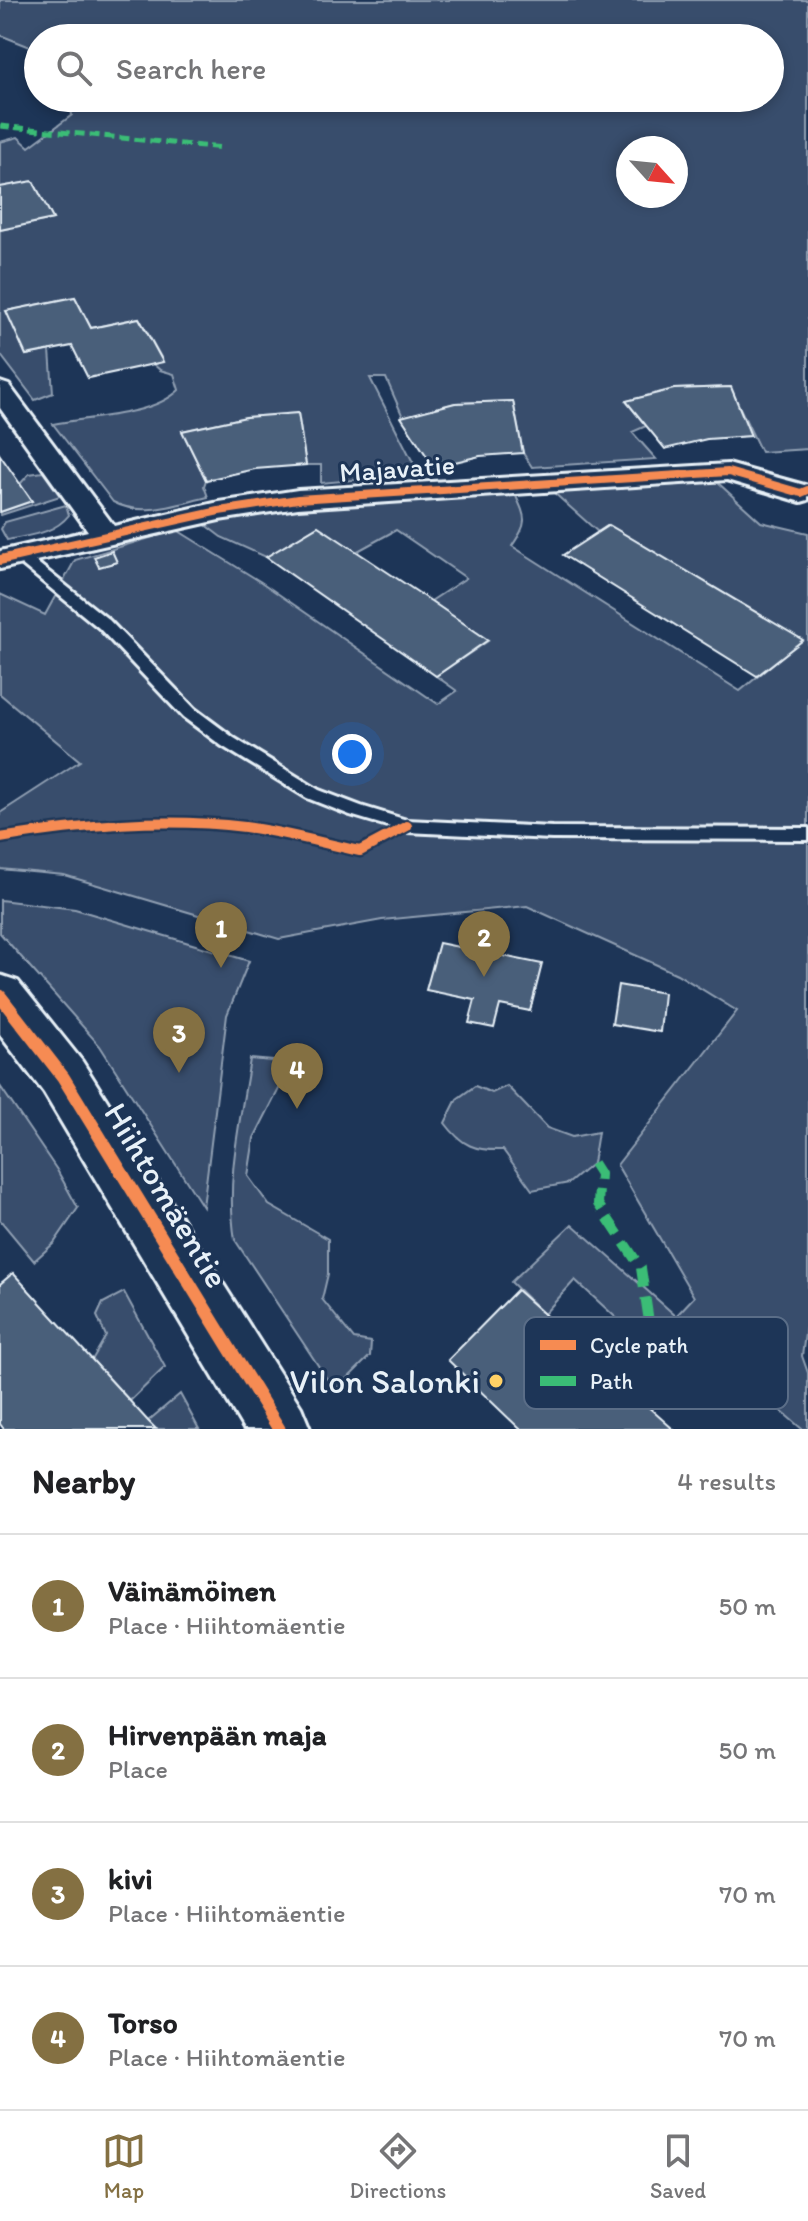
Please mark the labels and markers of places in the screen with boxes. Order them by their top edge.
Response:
pin: 1 [195,902,247,968]
pin: 2 [458,911,510,977]
pin: 3 [153,1007,205,1073]
pin: 4 [271,1043,323,1109]
place label: Vilon Salonki [290,1361,480,1402]
marker: Vilon Salonki [487,1372,505,1390]

